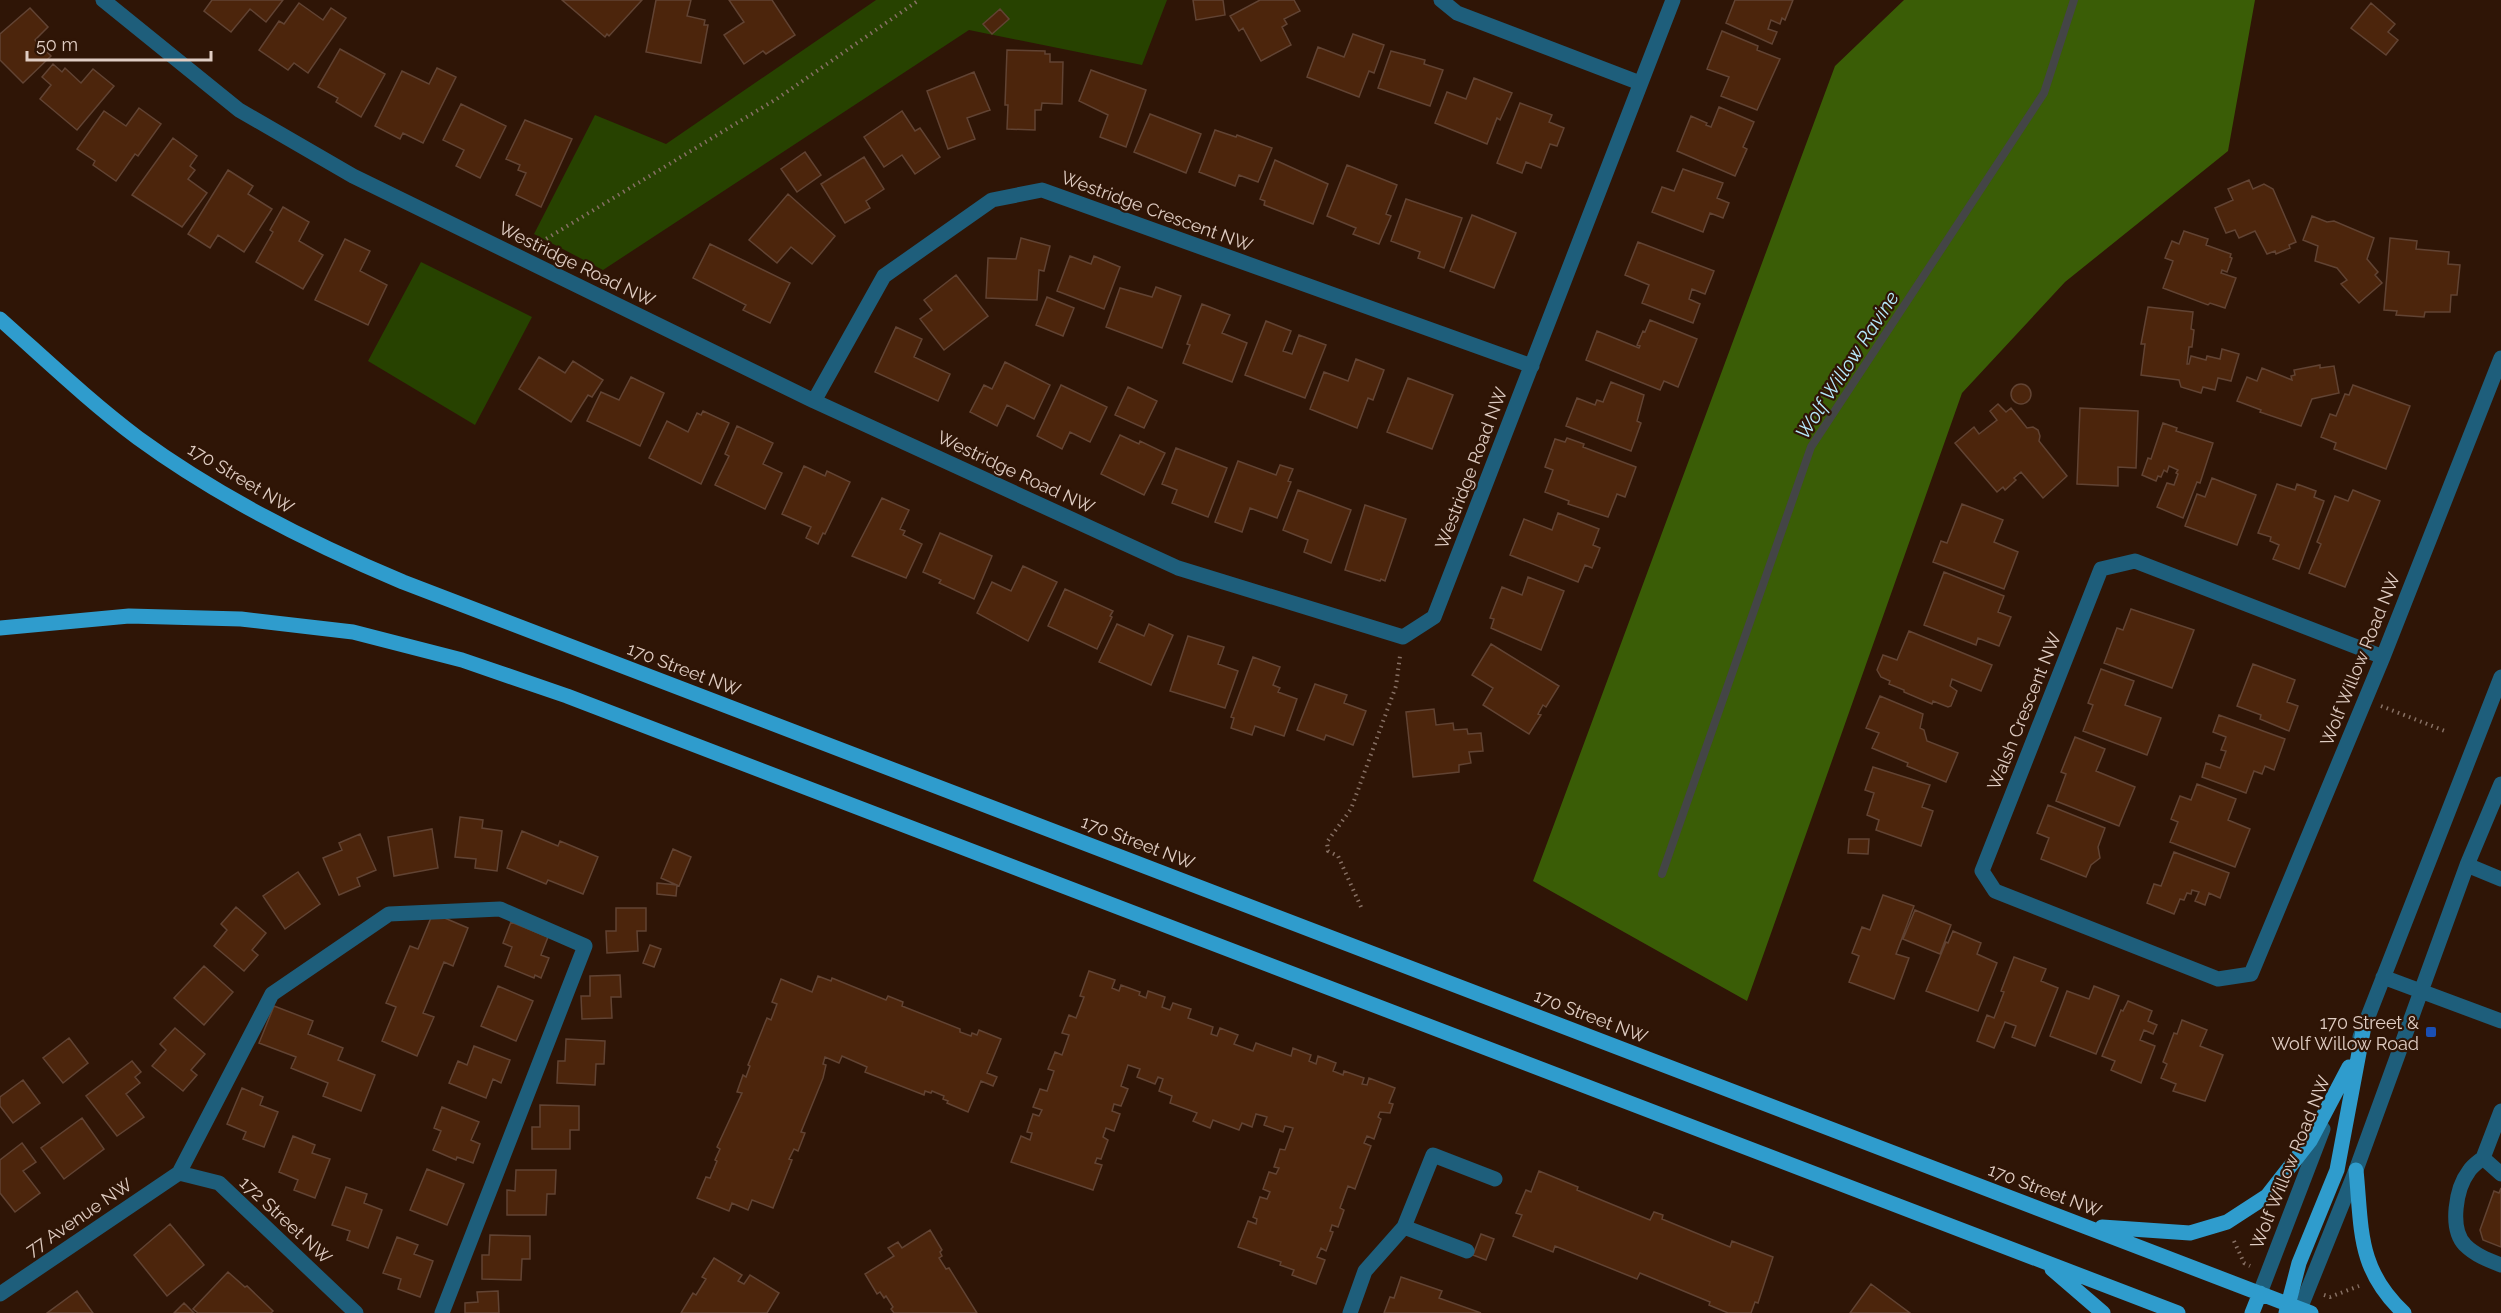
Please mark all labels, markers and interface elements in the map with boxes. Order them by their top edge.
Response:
scale bar [27,24,212,62]
text: 50 m [36,34,78,55]
street label: Westridge Crescent NW [1058,167,1256,256]
street label: Westridge Road NW [495,217,659,311]
water label: Wolf Willow Ravine [1790,286,1904,443]
street label: Westridge Road NW [1431,384,1512,552]
street label: Westridge Road NW [934,426,1098,518]
street label: 170 Street NW [184,438,298,518]
street label: Wolf Willow Road NW [2316,569,2404,749]
street label: Walsh Crescent NW [1983,629,2065,793]
street label: 170 Street NW [624,638,744,700]
street label: 170 Street NW [1078,811,1198,873]
street label: 170 Street NW [1531,985,1651,1047]
place label: 170 Street & Wolf Willow Road [2271,1012,2419,1054]
marker: 170 Street & Wolf Willow Road [2424,1025,2438,1039]
street label: Wolf Willow Road NW [2246,1072,2334,1252]
street label: 170 Street NW [1985,1159,2105,1221]
street label: 172 Street NW [236,1172,337,1268]
street label: 77 Avenue NW [22,1174,136,1260]

